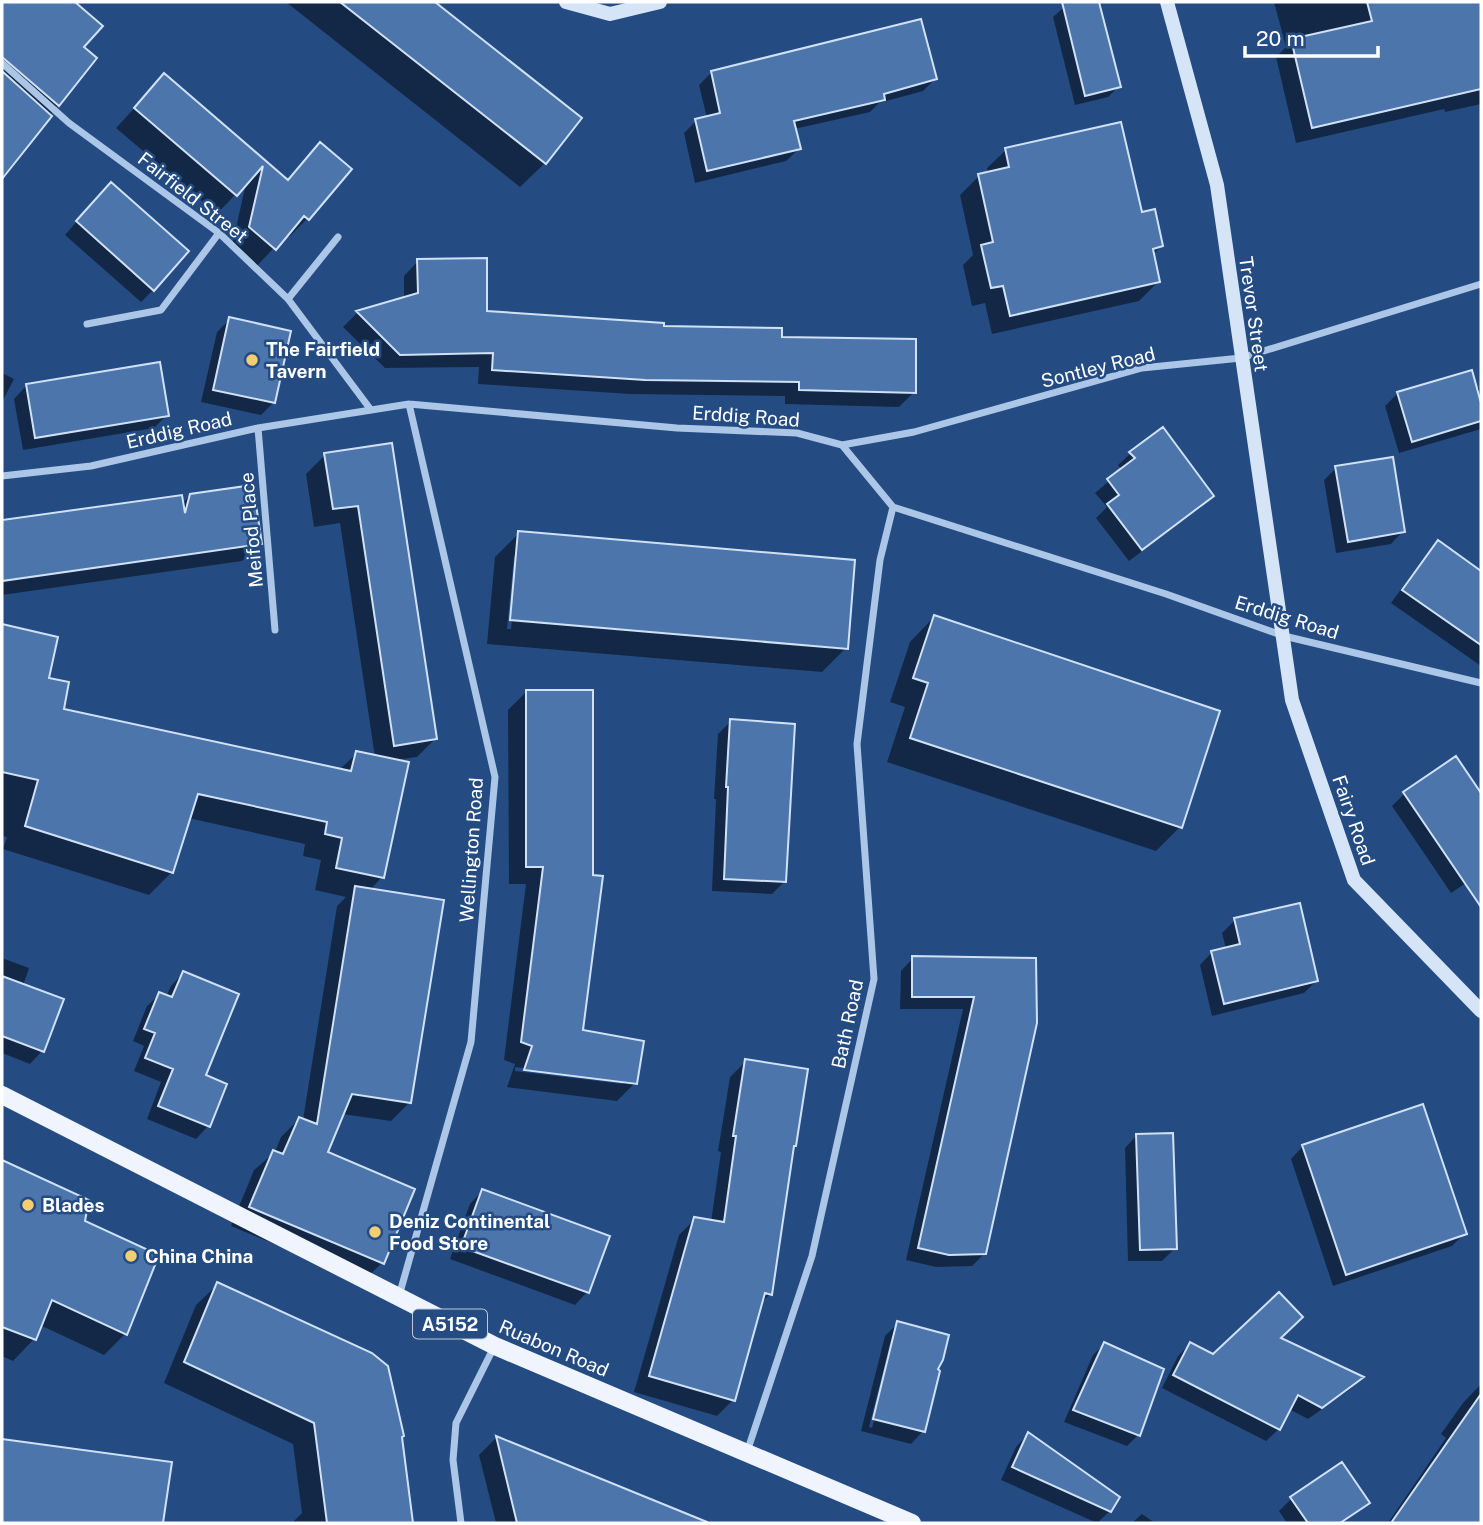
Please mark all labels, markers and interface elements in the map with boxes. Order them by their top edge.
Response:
scale bar [1245,14,1378,58]
text: 20 m [1256,26,1305,51]
street label: Fairfield Street [134,147,252,247]
street label: Trevor Street [1235,255,1273,373]
place label: The Fairfield Tavern [266,338,380,382]
street label: Sontley Road [1039,342,1157,392]
marker: The Fairfield Tavern [244,352,260,368]
street label: Erddig Road [692,401,800,431]
street label: Erddig Road [124,407,234,453]
street label: Meifod Place [235,471,267,589]
street label: Erddig Road [1232,591,1342,643]
street label: Fairy Road [1328,772,1380,868]
street label: Wellington Road [455,777,487,923]
street label: Bath Road [827,977,867,1071]
place label: Blades [42,1194,104,1216]
marker: Blades [20,1197,36,1213]
place label: Deniz Continental Food Store [389,1210,550,1254]
marker: Deniz Continental Food Store [367,1224,383,1240]
place label: China China [145,1245,253,1267]
marker: China China [123,1248,139,1264]
road number: A5152 [413,1310,487,1338]
street label: Ruabon Road [496,1315,612,1381]

